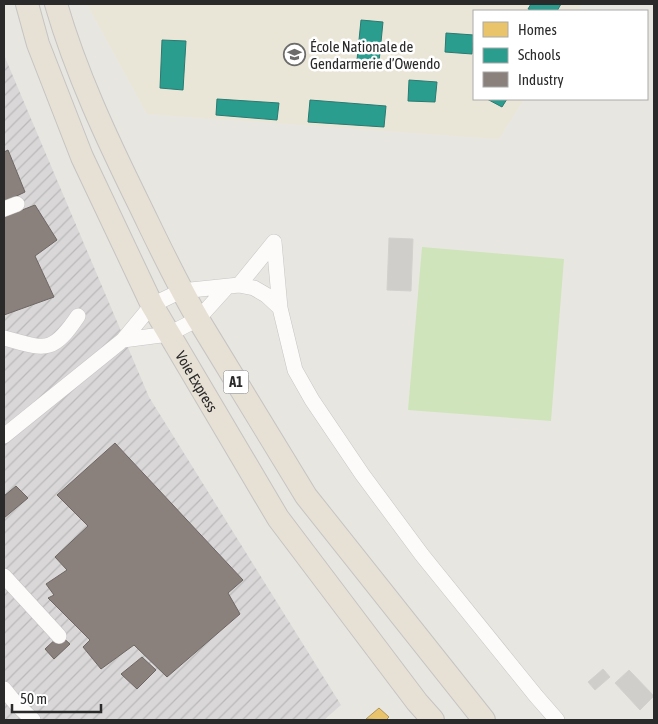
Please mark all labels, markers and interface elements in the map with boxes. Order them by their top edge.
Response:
legend [473,10,648,100]
text: Homes [518,21,557,38]
place label: École Nationale de Gendarmerie d’Owendo [310,38,440,72]
school or university icon: École Nationale de Gendarmerie d’Owendo [282,43,306,67]
text: Schools [518,46,561,63]
text: Industry [518,71,564,88]
street label: Voie Express [173,348,222,415]
road number: A1 [224,371,248,394]
scale bar [12,682,101,714]
text: 50 m [20,690,47,707]

